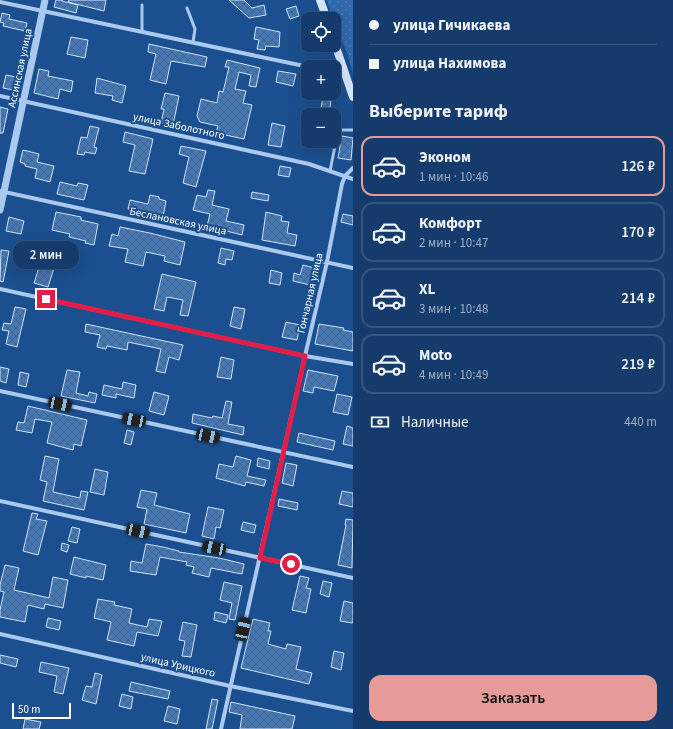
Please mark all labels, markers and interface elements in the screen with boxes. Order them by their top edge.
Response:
map controls [301,12,341,148]
button: locate [301,12,341,52]
text: улица Гичикаева [393,15,510,36]
street label: Ассинская улица [4,27,36,109]
text: улица Нахимова [393,53,506,74]
button: + [301,60,341,100]
text: Выберите тариф [369,99,508,124]
button: − [301,108,341,148]
street label: улица Заболотного [132,109,226,143]
text: Эконом [419,147,471,168]
icon: car [371,148,407,184]
text: 126 ₽ [621,156,655,177]
text: 1 мин · 10:46 [419,168,488,186]
street label: Беслановская улица [128,203,228,239]
text: Комфорт [419,213,482,234]
icon: car [371,214,407,250]
text: 170 ₽ [621,222,655,243]
text: 2 мин · 10:47 [419,234,488,252]
callout: 2 мин [13,241,79,269]
text: 2 мин [30,246,62,264]
street label: Гончарная улица [293,251,327,335]
text: XL [419,279,435,300]
icon: car [371,280,407,316]
text: 214 ₽ [621,288,655,309]
route end [37,290,55,308]
text: 3 мин · 10:48 [419,300,488,318]
text: Moto [419,345,452,366]
icon: car [371,346,407,382]
text: 219 ₽ [621,354,655,375]
text: 4 мин · 10:49 [419,366,488,384]
car [47,396,73,412]
icon: cash [369,411,391,433]
car [121,412,147,428]
text: Наличные [401,412,468,433]
text: 440 m [624,413,657,431]
car [195,428,221,444]
car [125,523,151,539]
car [201,540,227,556]
route start [282,555,300,573]
car [234,616,252,642]
street label: улица Урицкого [139,649,217,681]
button: Заказать [369,675,657,721]
scale bar [12,701,71,720]
text: 50 m [18,702,40,717]

